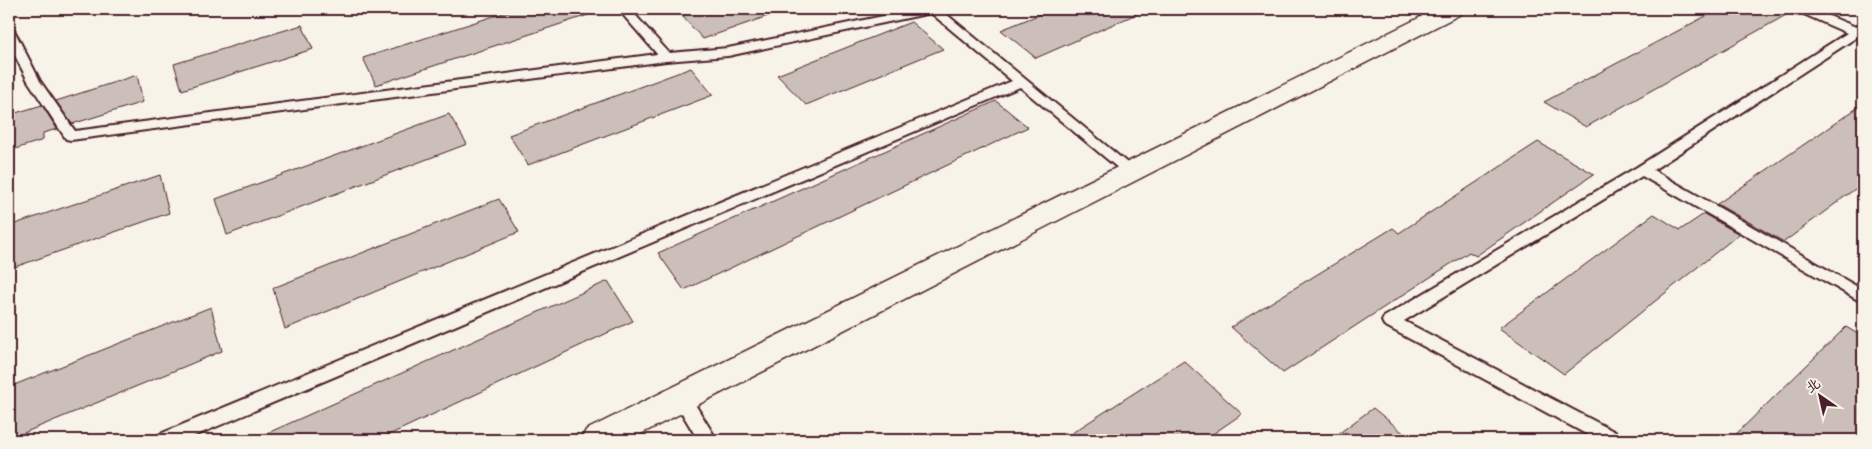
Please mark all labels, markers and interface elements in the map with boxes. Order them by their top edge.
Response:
north arrow [1794,372,1844,422]
text: 北 [1802,375,1824,397]

